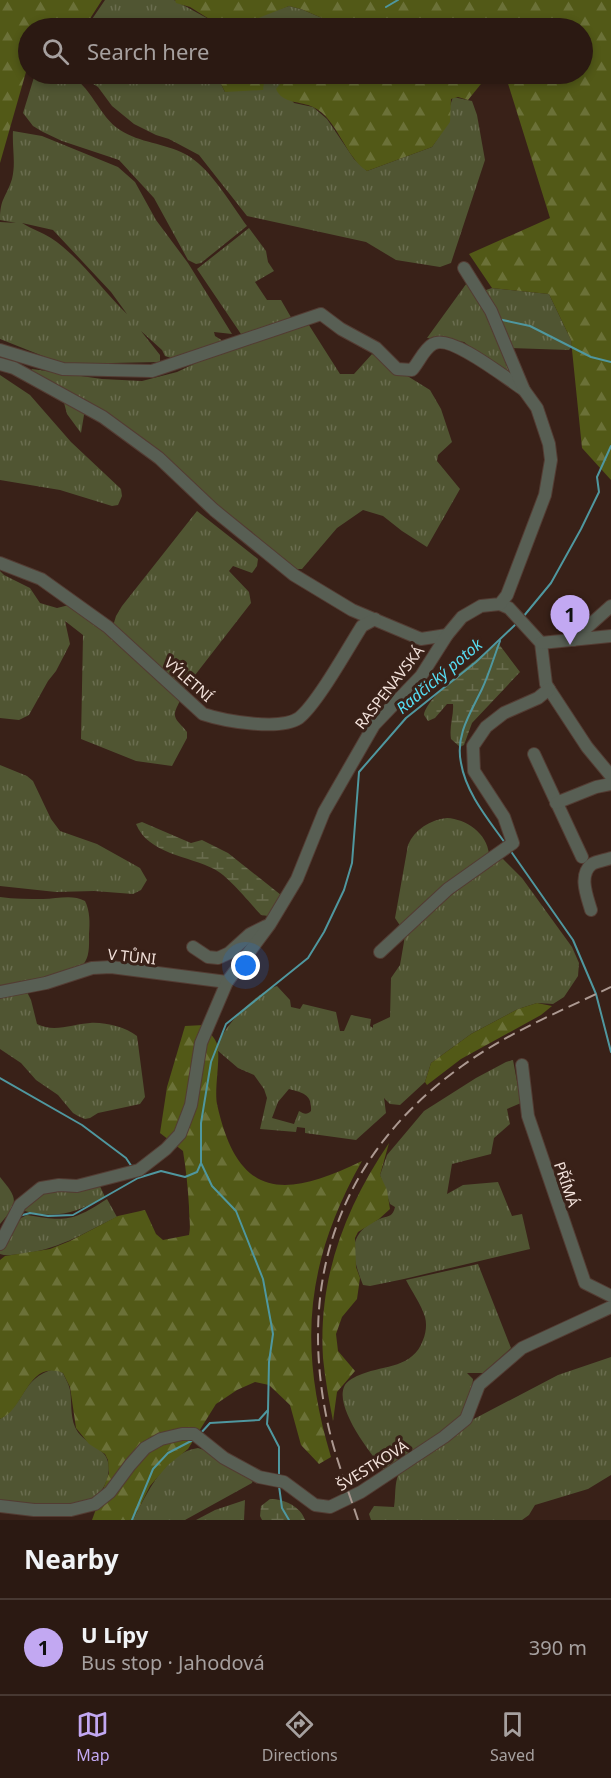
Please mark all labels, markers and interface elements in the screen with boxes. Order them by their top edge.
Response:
search box [18,18,593,84]
icon: search [39,35,72,68]
text: Search here [87,36,209,66]
pin: 1 [550,596,590,645]
water label: Radčický potok [391,633,488,719]
street label: RASPENAVSKÁ [350,641,428,733]
street label: VÝLETNÍ [160,652,218,706]
street label: V TŮNI [107,944,157,968]
your location [231,951,260,980]
street label: PŘÍMÁ [550,1159,584,1210]
street label: ŠVESTKOVÁ [332,1435,412,1495]
text: Nearby [24,1541,119,1577]
text: U Lípy [81,1619,148,1649]
text: 1 [38,1634,49,1661]
text: 390 m [529,1634,587,1661]
text: Bus stop · Jahodová [81,1649,265,1676]
tab: Map [76,1708,109,1766]
tab: Directions [262,1708,338,1766]
tab: Saved [490,1708,535,1766]

